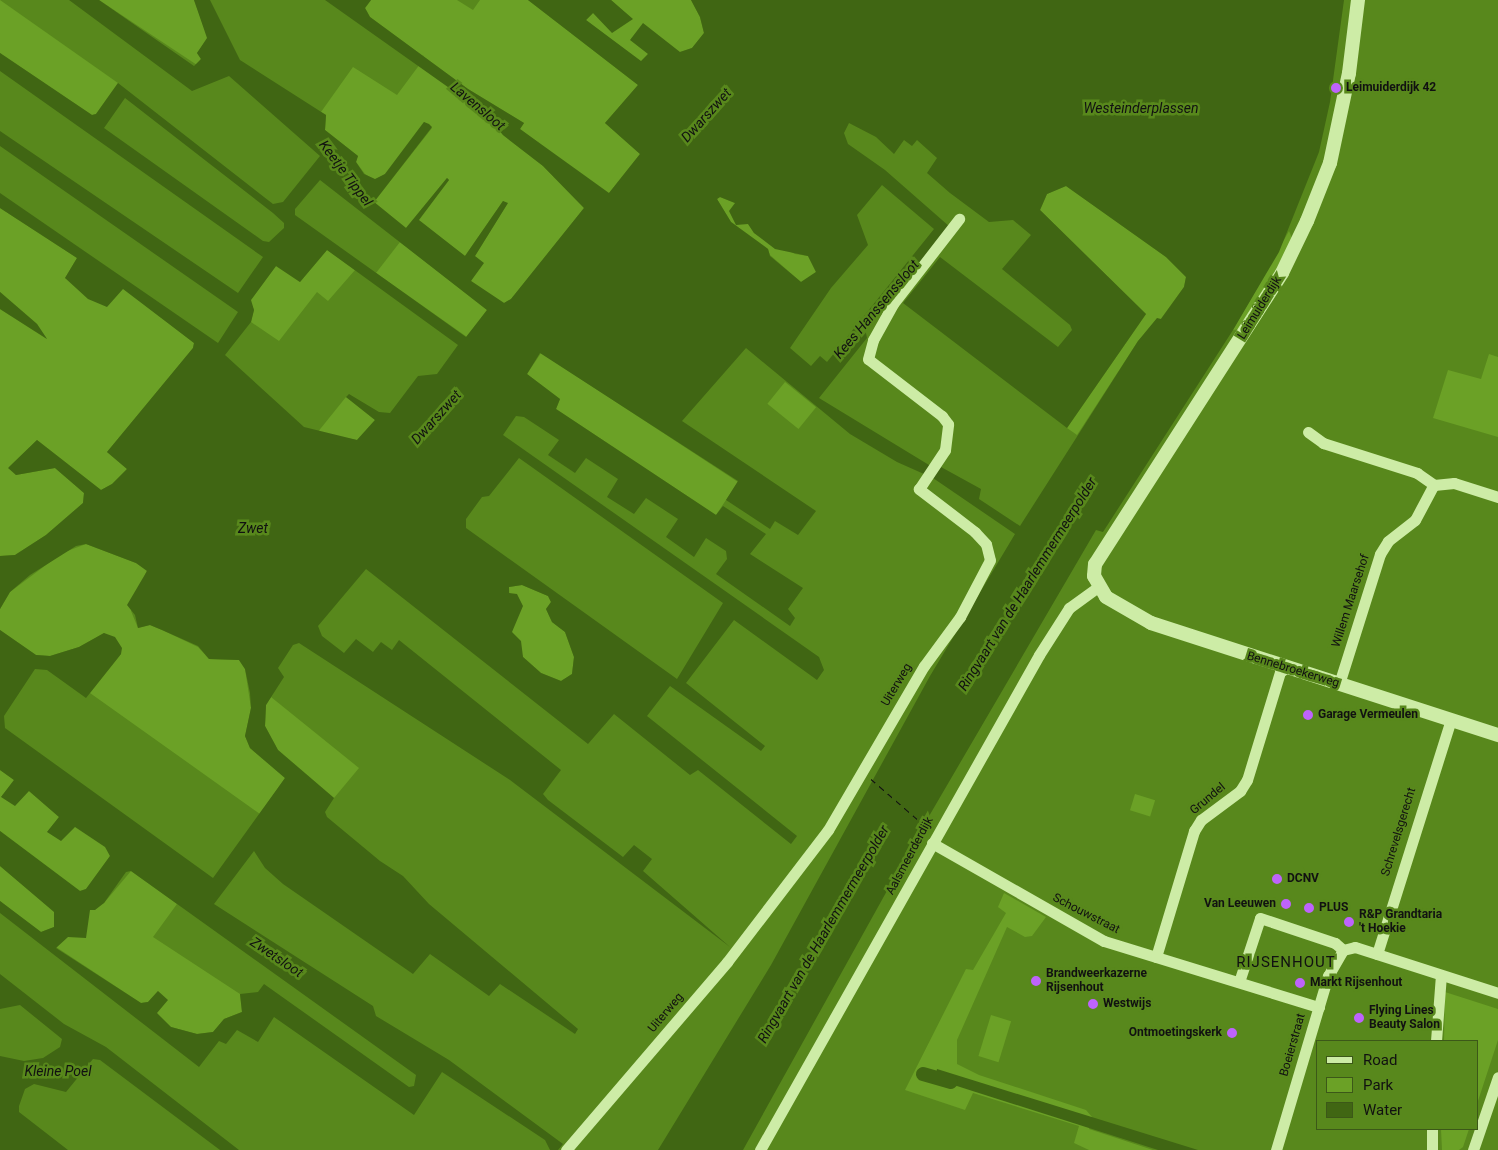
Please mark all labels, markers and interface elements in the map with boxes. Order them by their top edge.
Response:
water label: Lavensloot [447,78,509,134]
place label: Leimuiderdijk 42 [1346,81,1436,95]
marker: Leimuiderdijk 42 [1330,82,1342,94]
water label: Dwarszwet [677,85,735,145]
water label: Westeinderplassen [1084,100,1198,116]
water label: Keetje Tippel [316,137,376,209]
water label: Kees Hanssenssloot [830,256,922,362]
street label: Leimuiderdijk [1235,274,1285,342]
water label: Dwarszwet [407,387,465,447]
water label: Ringvaart van de Haarlemmermeerpolder [954,474,1100,694]
water label: Zwet [238,520,268,536]
street label: Willem Maarsehof [1329,553,1373,649]
street label: Bennebroekerweg [1245,649,1341,691]
street label: Uiterweg [879,661,915,709]
place label: Garage Vermeulen [1318,708,1418,722]
marker: Garage Vermeulen [1302,709,1314,721]
street label: Grundel [1187,780,1229,818]
street label: Schrevelsgerecht [1379,786,1419,878]
street label: Aalsmeerderdijk [883,814,937,898]
water label: Ringvaart van de Haarlemmermeerpolder [754,822,892,1046]
place label: DCNV [1287,872,1319,886]
marker: DCNV [1271,873,1283,885]
street label: Schouwstraat [1050,891,1122,937]
place label: Van Leeuwen [1204,897,1276,911]
marker: Van Leeuwen [1280,898,1292,910]
place label: PLUS [1319,901,1348,915]
marker: PLUS [1303,902,1315,914]
place label: R&P Grandtaria 't Hoekie [1359,908,1442,936]
marker: R&P Grandtaria 't Hoekie [1343,916,1355,928]
water label: Zwetsloot [247,933,307,981]
district label: RIJSENHOUT [1235,954,1337,972]
place label: Brandweerkazerne Rijsenhout [1046,967,1147,995]
marker: Brandweerkazerne Rijsenhout [1030,975,1042,987]
place label: Markt Rijsenhout [1310,976,1402,990]
marker: Markt Rijsenhout [1294,977,1306,989]
street label: Uiterweg [645,990,687,1036]
place label: Westwijs [1103,997,1151,1011]
marker: Westwijs [1087,998,1099,1010]
place label: Flying Lines Beauty Salon [1369,1004,1440,1032]
street label: Boeierstraat [1277,1012,1309,1078]
marker: Flying Lines Beauty Salon [1353,1012,1365,1024]
place label: Ontmoetingskerk [1129,1026,1222,1040]
marker: Ontmoetingskerk [1226,1027,1238,1039]
legend [1316,1040,1478,1130]
text: Road [1363,1051,1397,1069]
water label: Kleine Poel [24,1063,92,1079]
text: Park [1363,1076,1393,1094]
text: Water [1363,1101,1402,1119]

